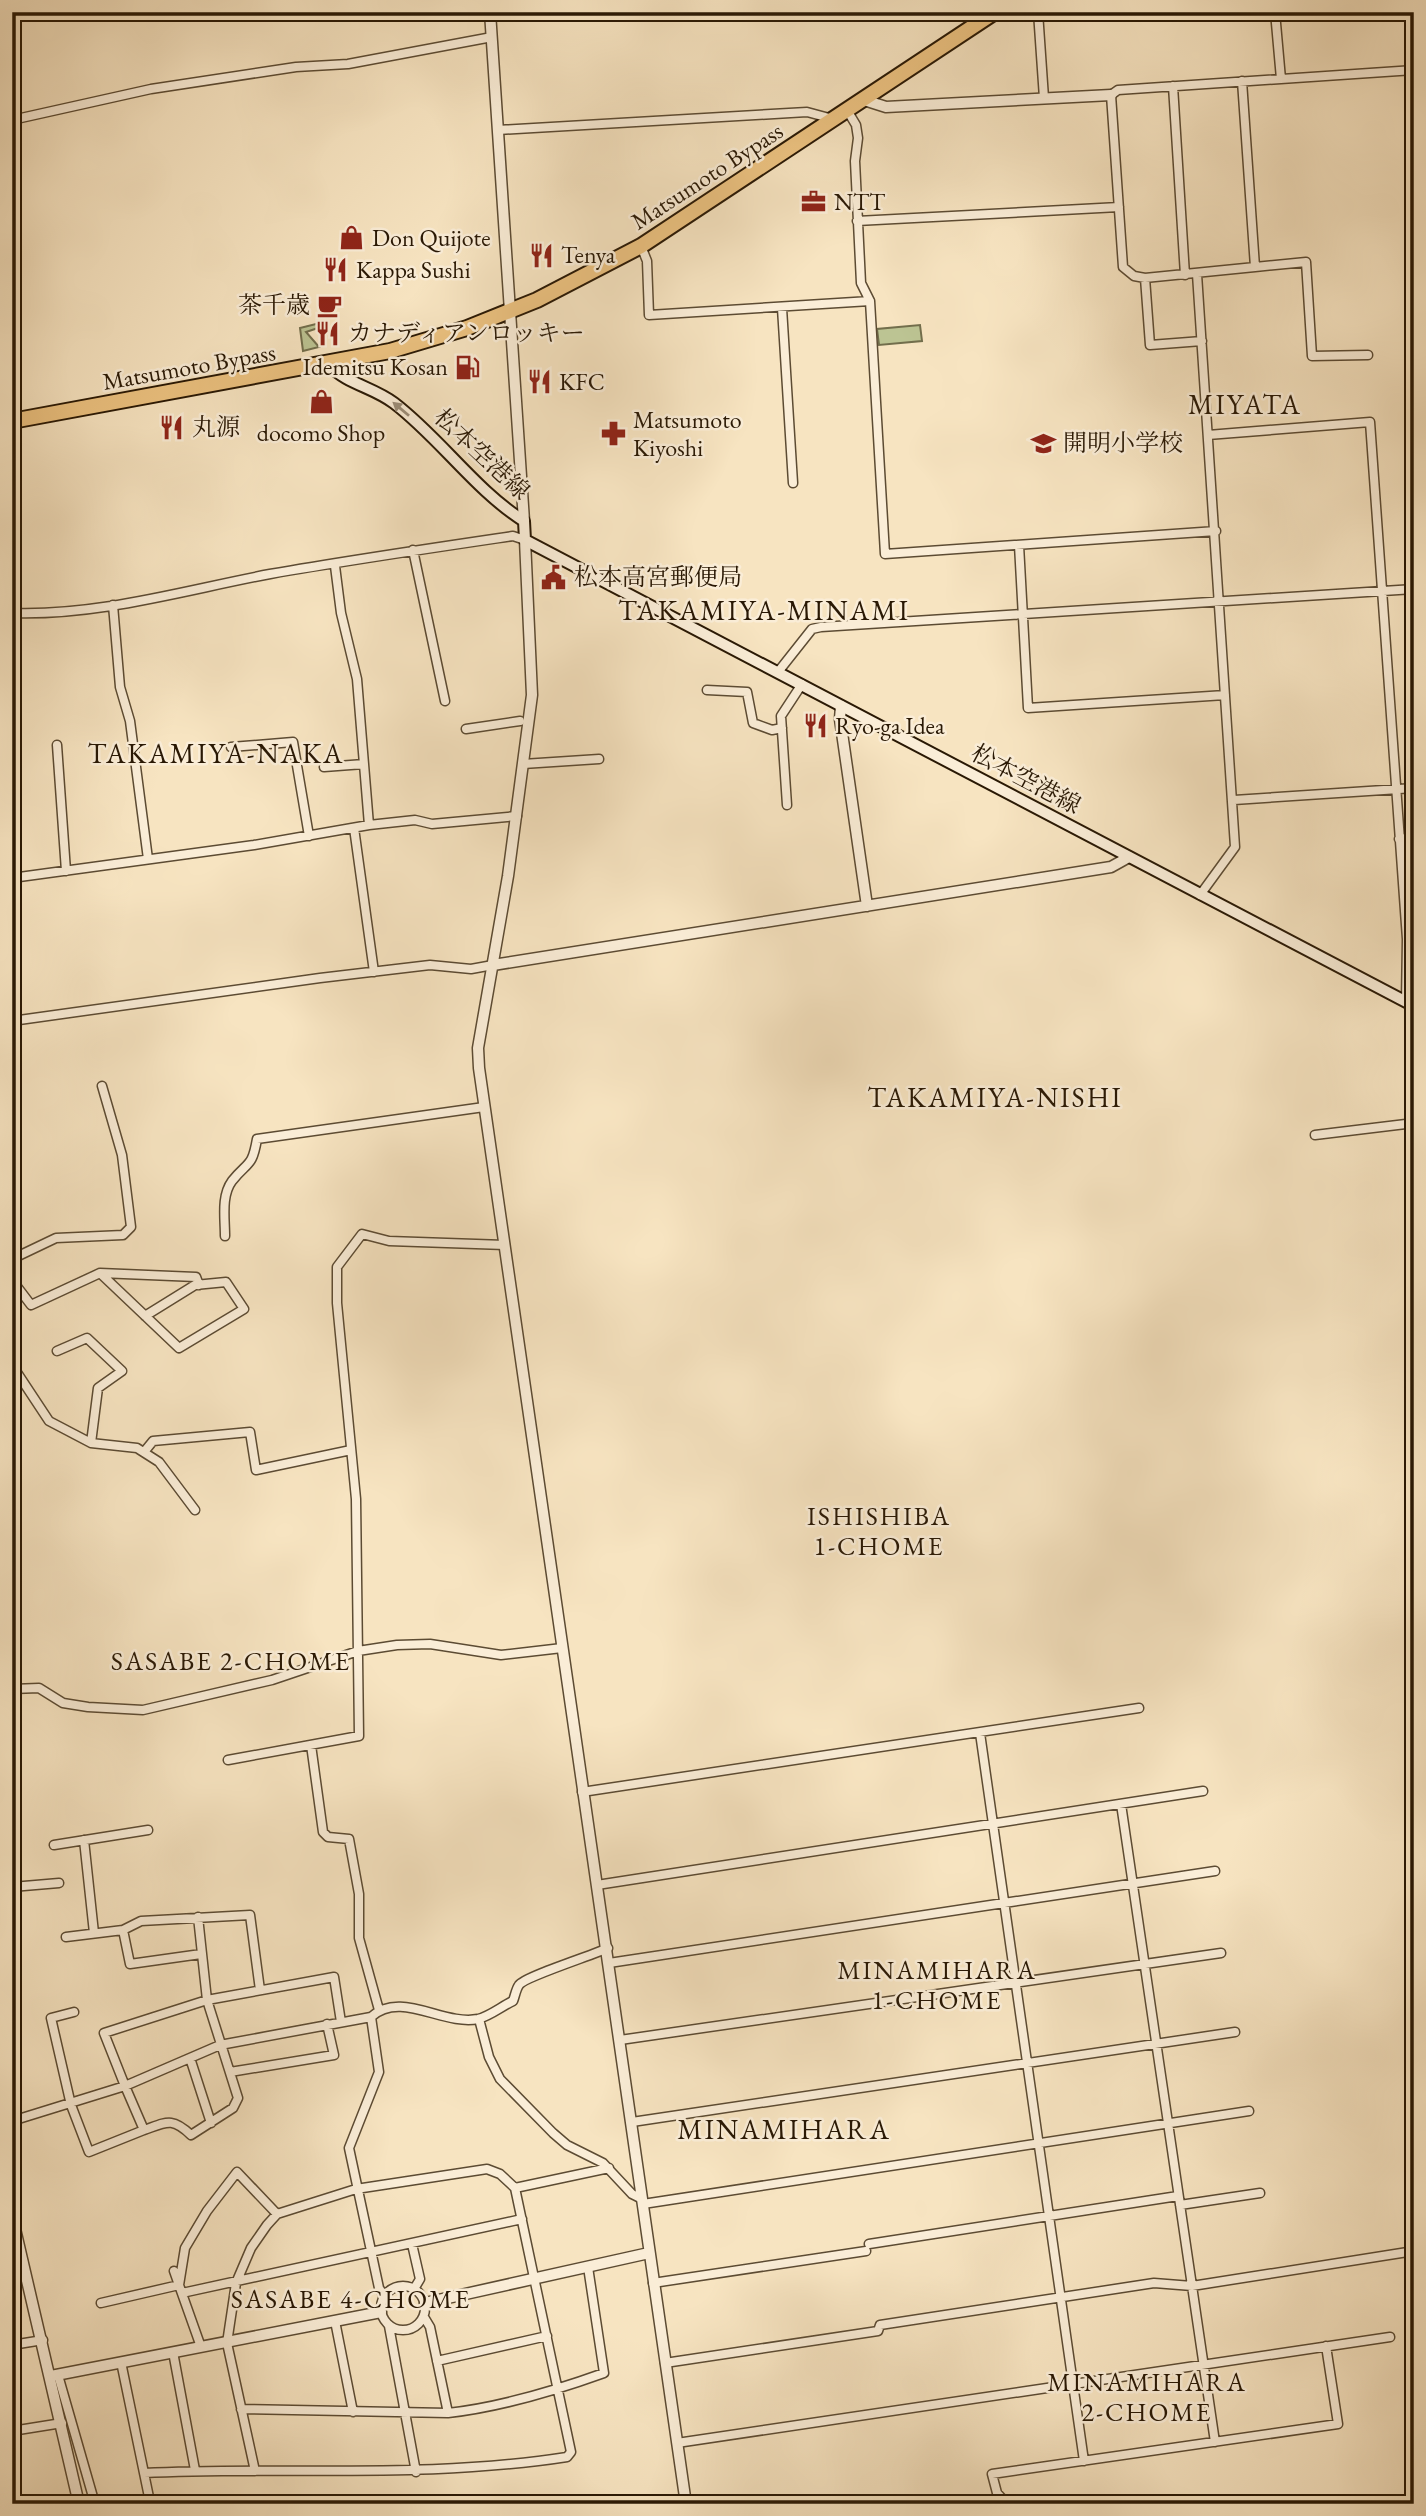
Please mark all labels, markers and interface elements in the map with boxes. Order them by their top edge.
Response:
street label: Matsumoto Bypass [625,115,789,236]
place label: NTT [834,186,886,217]
office icon: NTT [800,188,828,216]
place label: Don Quijote [372,222,491,253]
shop icon: Don Quijote [338,224,366,252]
place label: Tenya [561,239,616,270]
restaurant icon: Tenya [527,241,555,269]
place label: Kappa Sushi [356,254,471,285]
restaurant icon: Kappa Sushi [322,256,350,284]
place label: 茶千歳 [238,289,310,320]
cafe icon: 茶千歳 [316,291,344,319]
place label: カナディアンロッキー [348,317,585,348]
restaurant icon: カナディアンロッキー [314,319,342,347]
street label: Matsumoto Bypass [100,336,278,397]
place label: Idemitsu Kosan [303,351,448,382]
fuel station icon: Idemitsu Kosan [454,353,482,381]
place label: KFC [559,366,605,397]
restaurant icon: KFC [525,368,553,396]
district label: MIYATA [1188,386,1302,422]
shop icon: docomo Shop [307,388,335,416]
street label: 松本空港線 [428,401,537,506]
one-way arrow [392,402,409,417]
place label: Matsumoto Kiyoshi [633,404,742,463]
place label: 丸源 [192,411,240,442]
restaurant icon: 丸源 [158,413,186,441]
place label: docomo Shop [257,417,385,448]
pharmacy icon: Matsumoto Kiyoshi [599,420,627,448]
place label: 開明小学校 [1063,427,1183,458]
school or university icon: 開明小学校 [1029,429,1057,457]
place label: 松本高宮郵便局 [574,561,742,592]
public building icon: 松本高宮郵便局 [540,563,568,591]
district label: TAKAMIYA-MINAMI [618,592,910,628]
place label: Ryo-ga Idea [835,710,945,741]
restaurant icon: Ryo-ga Idea [801,712,829,740]
district label: TAKAMIYA-NAKA [88,735,344,771]
street label: 松本空港線 [966,737,1086,820]
district label: TAKAMIYA-NISHI [867,1079,1123,1115]
district label: ISHISHIBA 1-CHOME [807,1499,951,1563]
district label: SASABE 2-CHOME [111,1644,351,1678]
district label: MINAMIHARA 1-CHOME [837,1953,1037,2017]
district label: MINAMIHARA [677,2111,891,2147]
district label: SASABE 4-CHOME [231,2282,471,2316]
district label: MINAMIHARA 2-CHOME [1047,2365,1247,2429]

